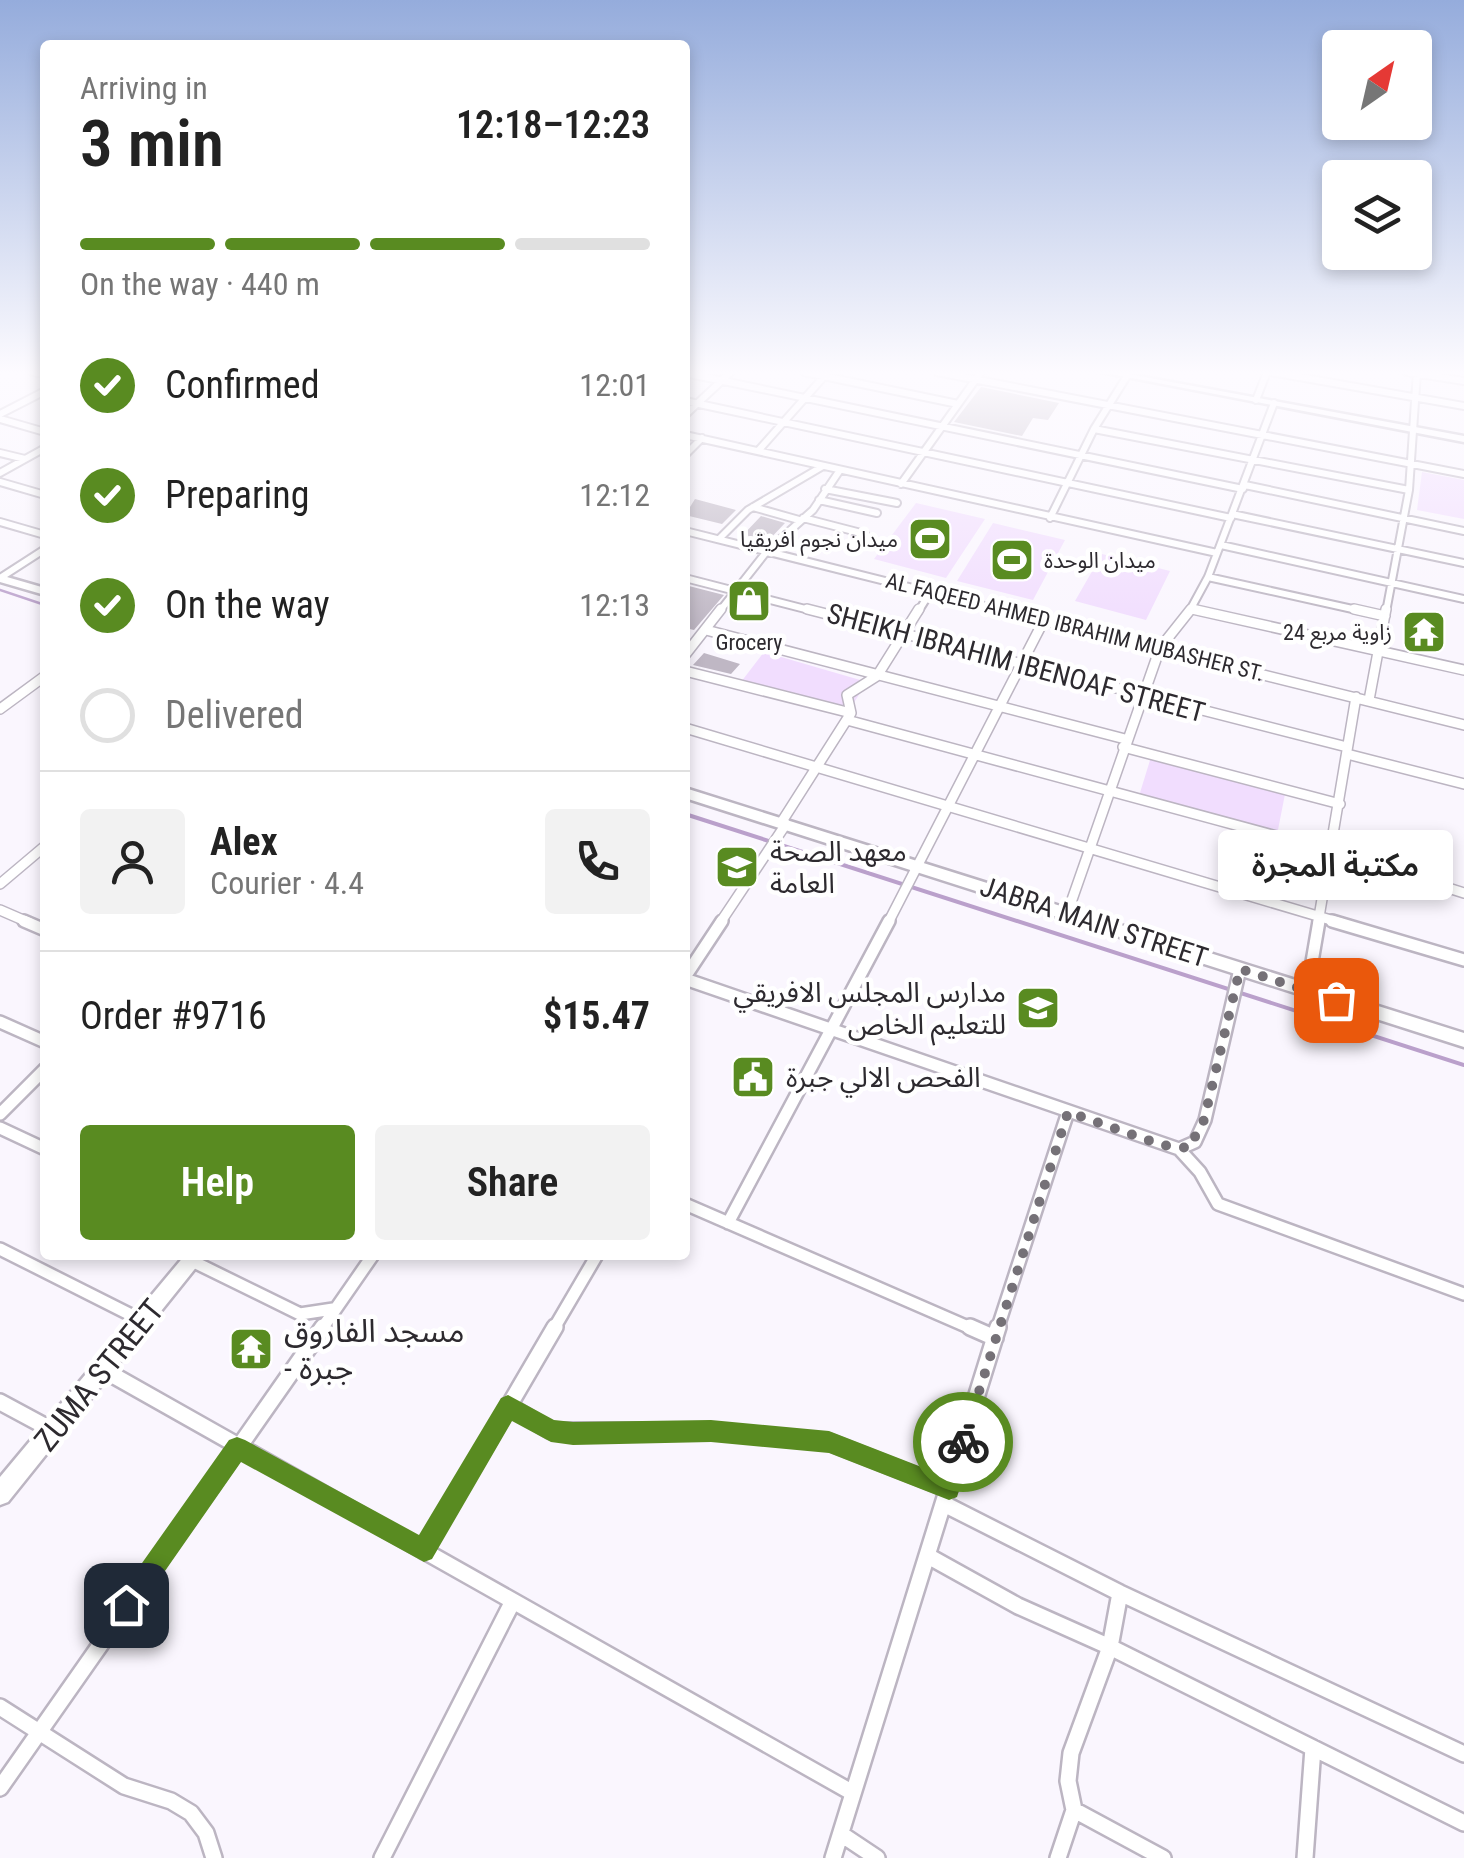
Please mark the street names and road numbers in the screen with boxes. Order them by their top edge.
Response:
street label: AL FAQEED AHMED IBRAHIM MUBASHER ST. [883,568,1267,686]
street label: SHEIKH IBRAHIM IBENOAF STREET [823,597,1209,729]
street label: JABRA MAIN STREET [976,870,1212,974]
street label: ZUMA STREET [26,1292,172,1458]

